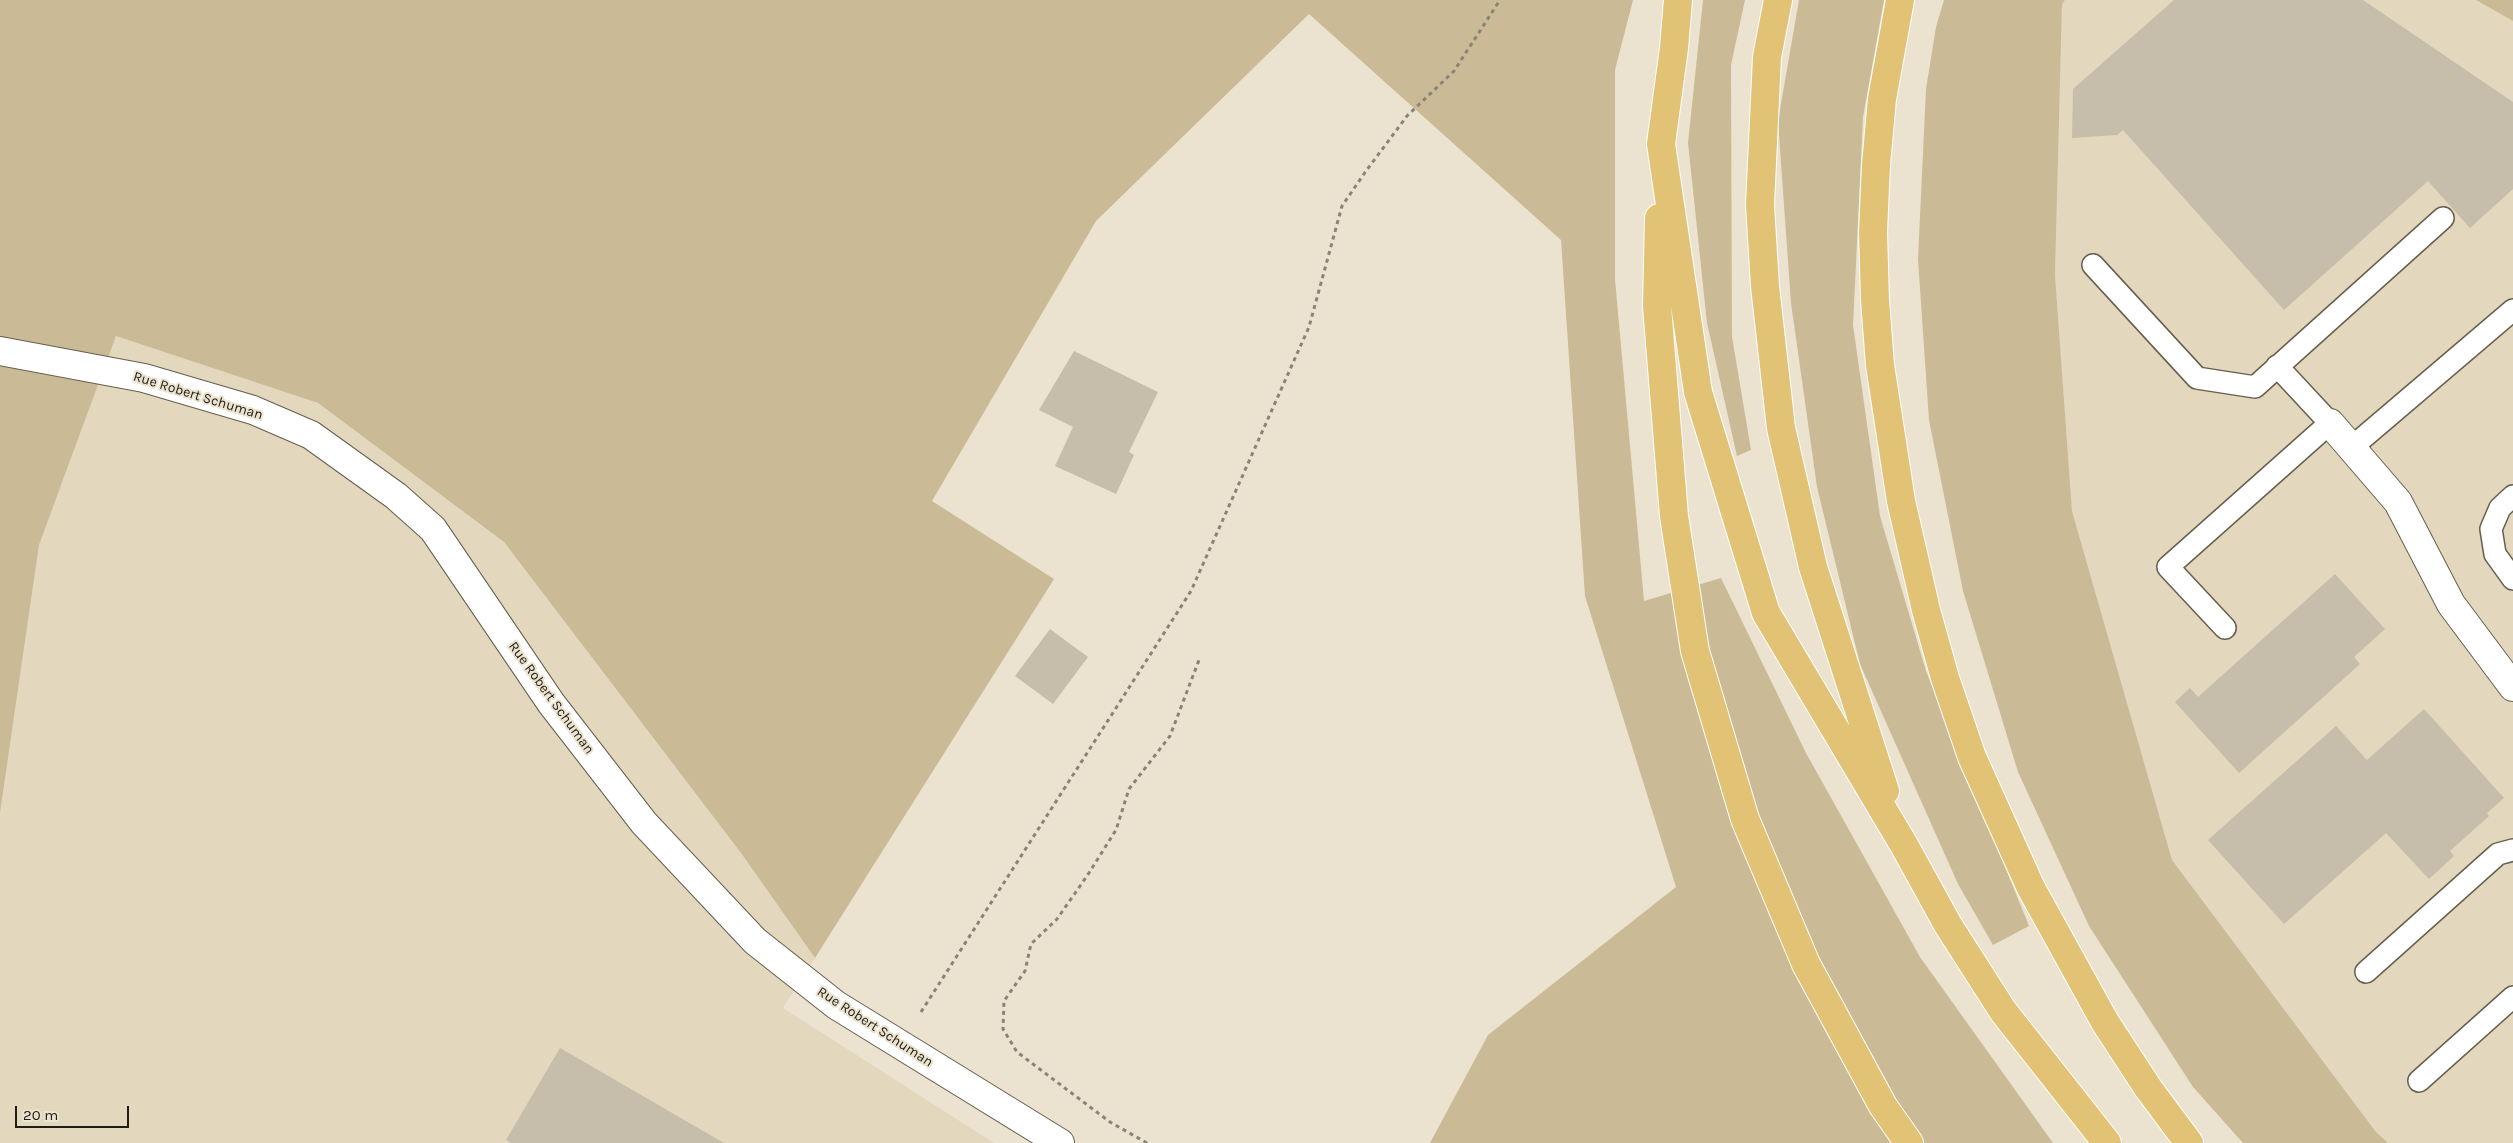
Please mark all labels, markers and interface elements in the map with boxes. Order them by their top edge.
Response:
street label: Rue Robert Schuman [131,368,265,424]
street label: Rue Robert Schuman [505,639,597,757]
street label: Rue Robert Schuman [814,983,936,1071]
scale bar [18,1096,131,1128]
text: 20 m [23,1106,58,1124]

